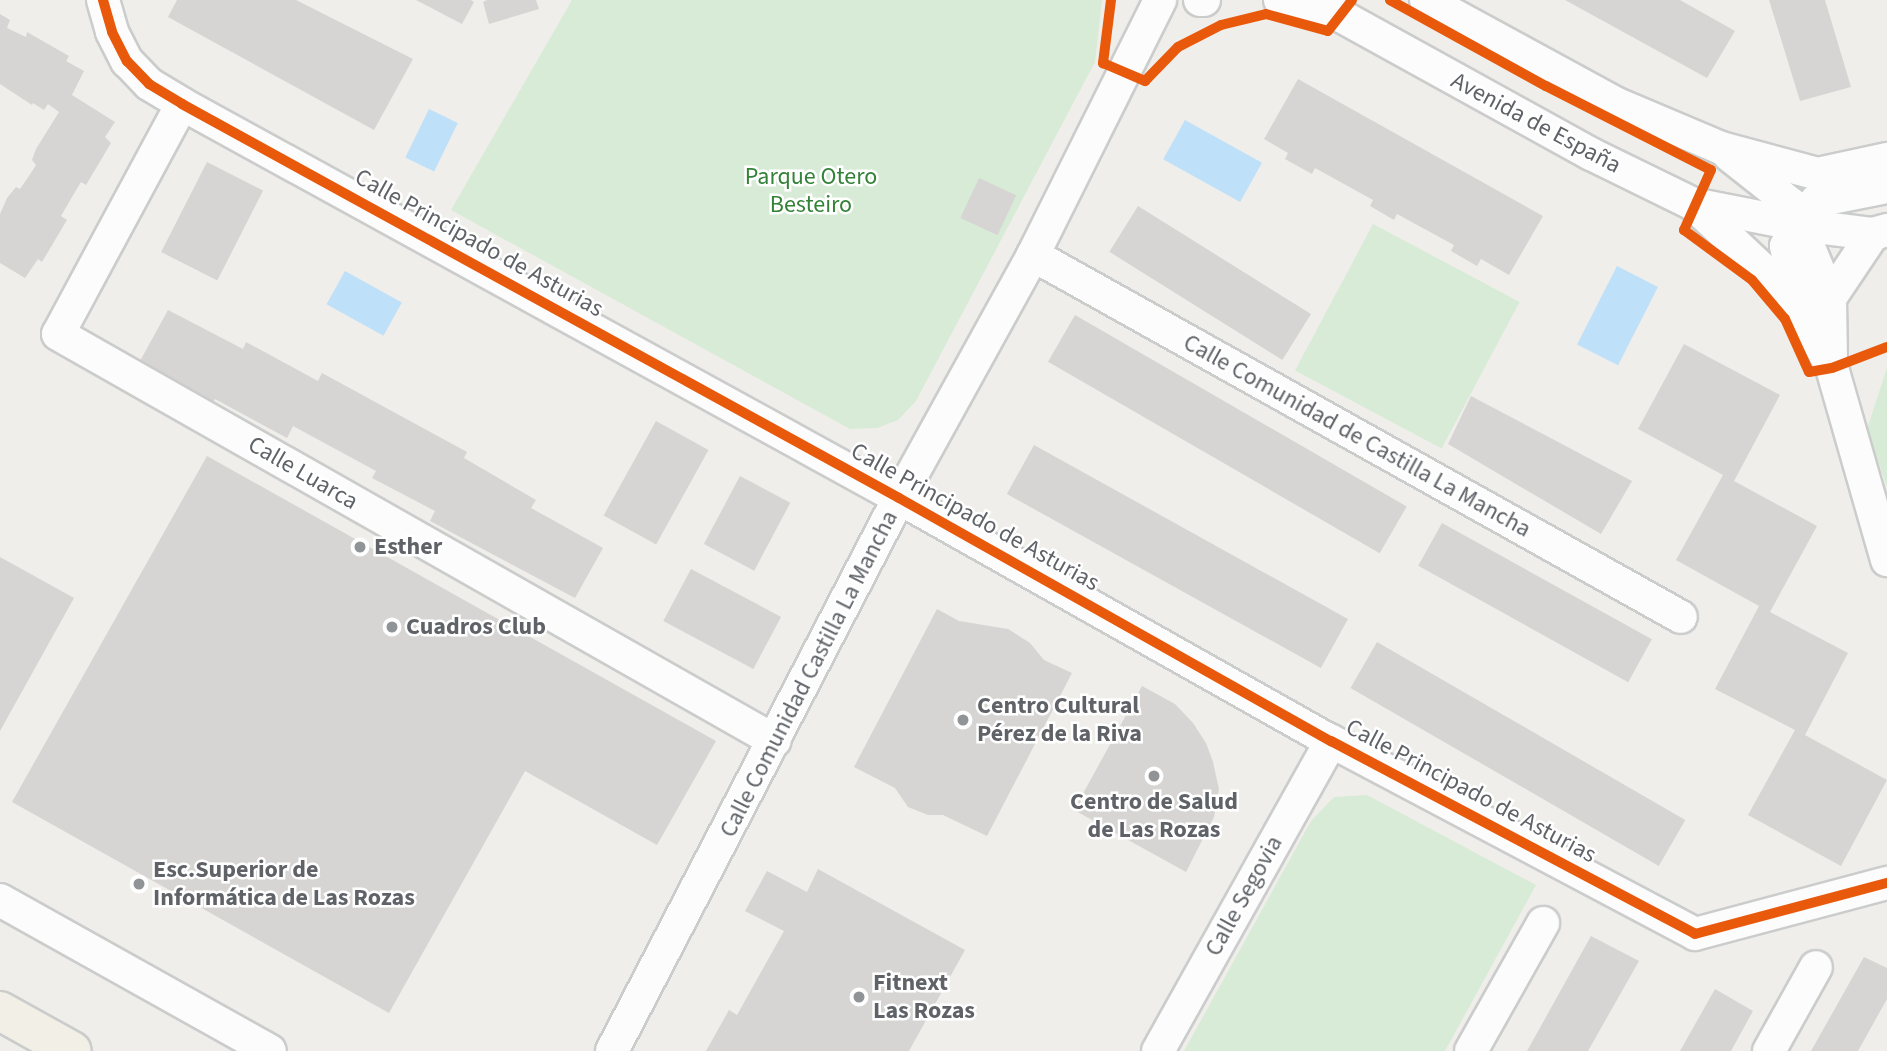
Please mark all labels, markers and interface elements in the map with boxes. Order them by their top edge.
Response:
street label: Avenida de España [1446,66,1626,180]
street label: Calle Principado de Asturias [350,163,608,323]
park label: Parque Otero Besteiro [745,163,877,219]
street label: Calle Comunidad de Castilla La Mancha [1178,328,1536,544]
street label: Calle Luarca [243,430,363,516]
street label: Calle Principado de Asturias [846,437,1104,597]
street label: Calle Comunidad Castilla La Mancha [714,506,904,842]
place label: Esther [374,533,442,561]
marker: Esther [352,539,368,555]
place label: Cuadros Club [406,613,546,641]
marker: Cuadros Club [384,619,400,635]
place label: Centro Cultural Pérez de la Riva [977,692,1142,748]
marker: Centro Cultural Pérez de la Riva [955,712,971,728]
street label: Calle Principado de Asturias [1341,713,1601,869]
marker: Centro de Salud de Las Rozas [1146,768,1162,784]
place label: Centro de Salud de Las Rozas [1070,788,1238,844]
street label: Calle Segovia [1199,831,1289,961]
place label: Esc.Superior de Informática de Las Rozas [153,856,415,912]
marker: Esc.Superior de Informática de Las Rozas [131,876,147,892]
place label: Fitnext Las Rozas [873,969,975,1025]
marker: Fitnext Las Rozas [851,989,867,1005]

